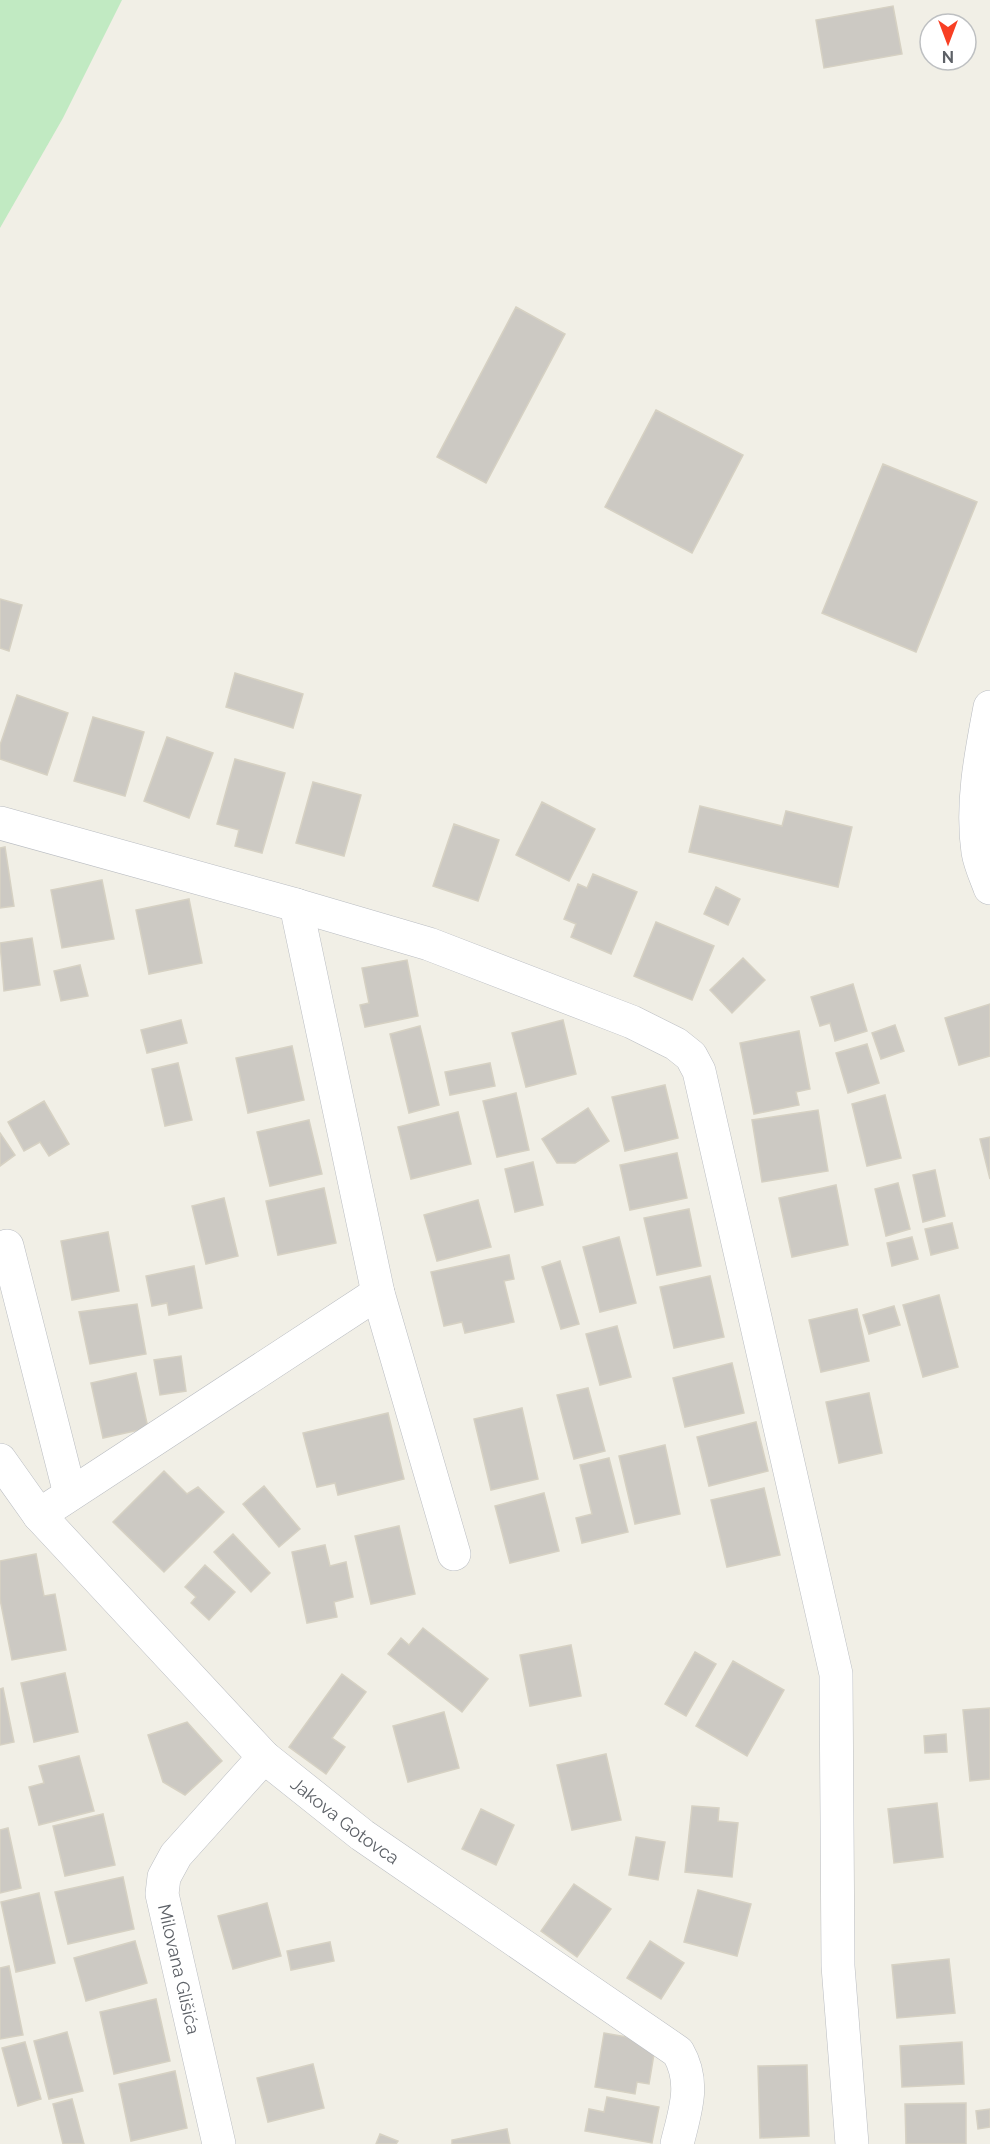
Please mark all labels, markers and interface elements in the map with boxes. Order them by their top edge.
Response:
north arrow [918,12,978,72]
text: N [942,47,954,66]
street label: Jakova Gotovca [287,1772,403,1868]
street label: Milovana Glišića [154,1902,204,2036]

